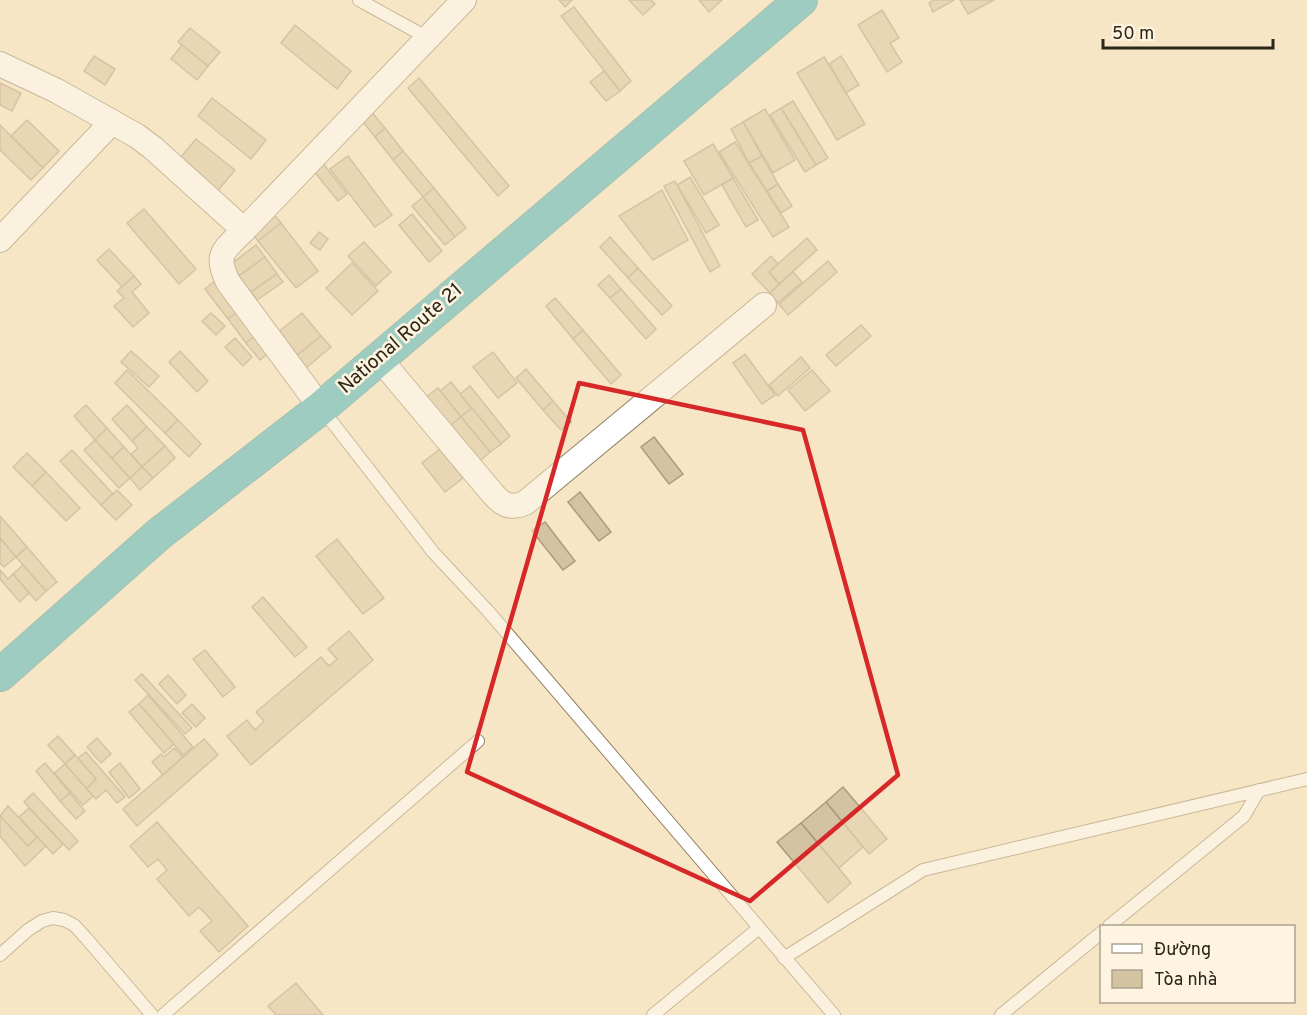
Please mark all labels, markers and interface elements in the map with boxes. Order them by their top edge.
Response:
scale bar [1103,12,1272,50]
text: 50 m [1112,23,1154,46]
street label: National Route 21 [333,278,469,400]
legend [1100,925,1295,1003]
text: Đường [1154,939,1211,962]
text: Tòa nhà [1154,969,1217,992]

